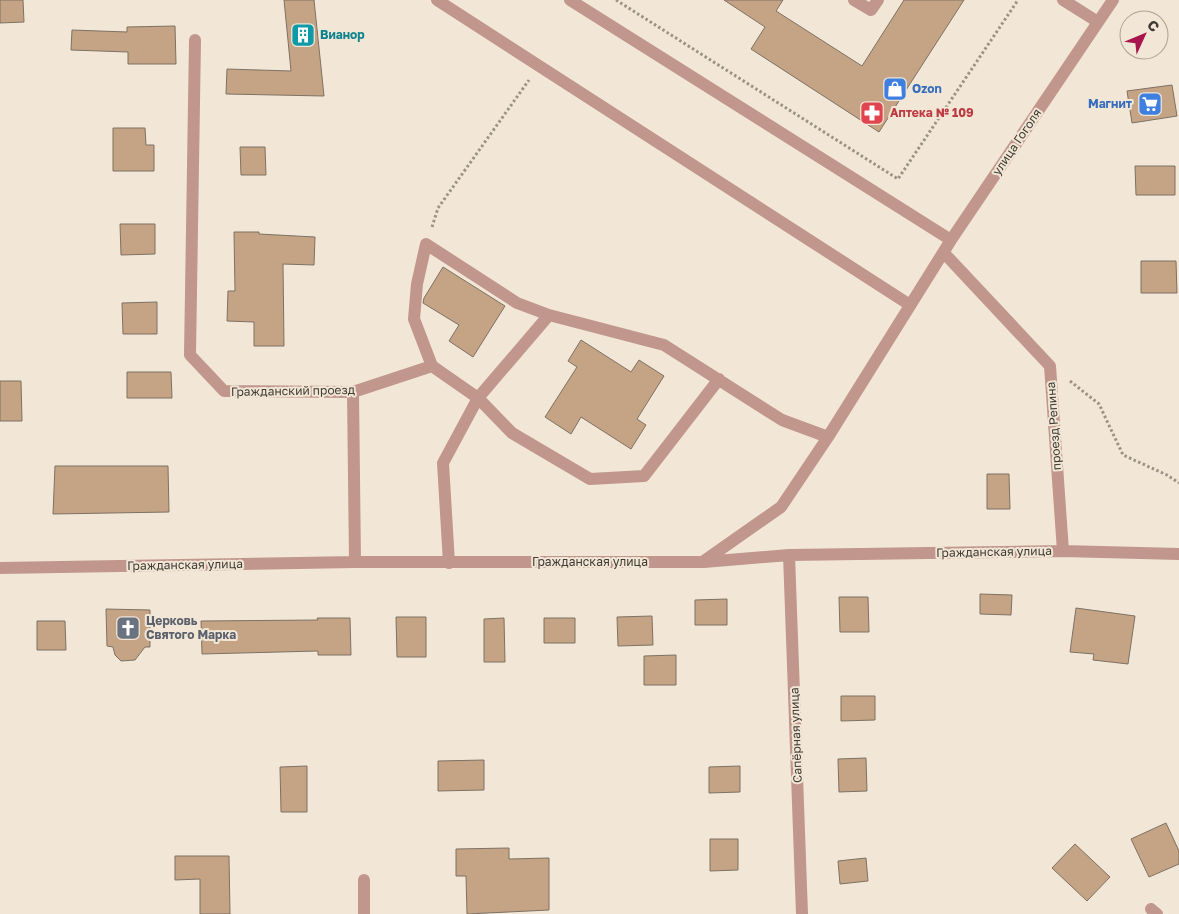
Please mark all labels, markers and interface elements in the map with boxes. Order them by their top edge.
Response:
north arrow [1119,10,1169,60]
text: С [1144,16,1163,35]
building icon: Вианор [290,22,316,48]
place label: Вианор [320,27,365,42]
shop icon: Ozon [882,76,908,102]
place label: Ozon [912,81,942,96]
supermarket icon: Магнит [1137,91,1163,117]
place label: Магнит [1088,96,1132,111]
pharmacy icon: Аптека № 109 [859,100,885,126]
place label: Аптека № 109 [890,105,974,120]
street label: улица Гоголя [989,106,1044,178]
street label: проезд Репина [1043,381,1064,471]
street label: Гражданский проезд [231,382,355,399]
street label: Гражданская улица [936,543,1052,560]
street label: Гражданская улица [532,554,648,569]
street label: Гражданская улица [127,556,243,573]
place label: Церковь Святого Марка [146,613,236,642]
church icon: Церковь Святого Марка [115,615,141,641]
street label: Сапёрная улица [786,687,805,783]

